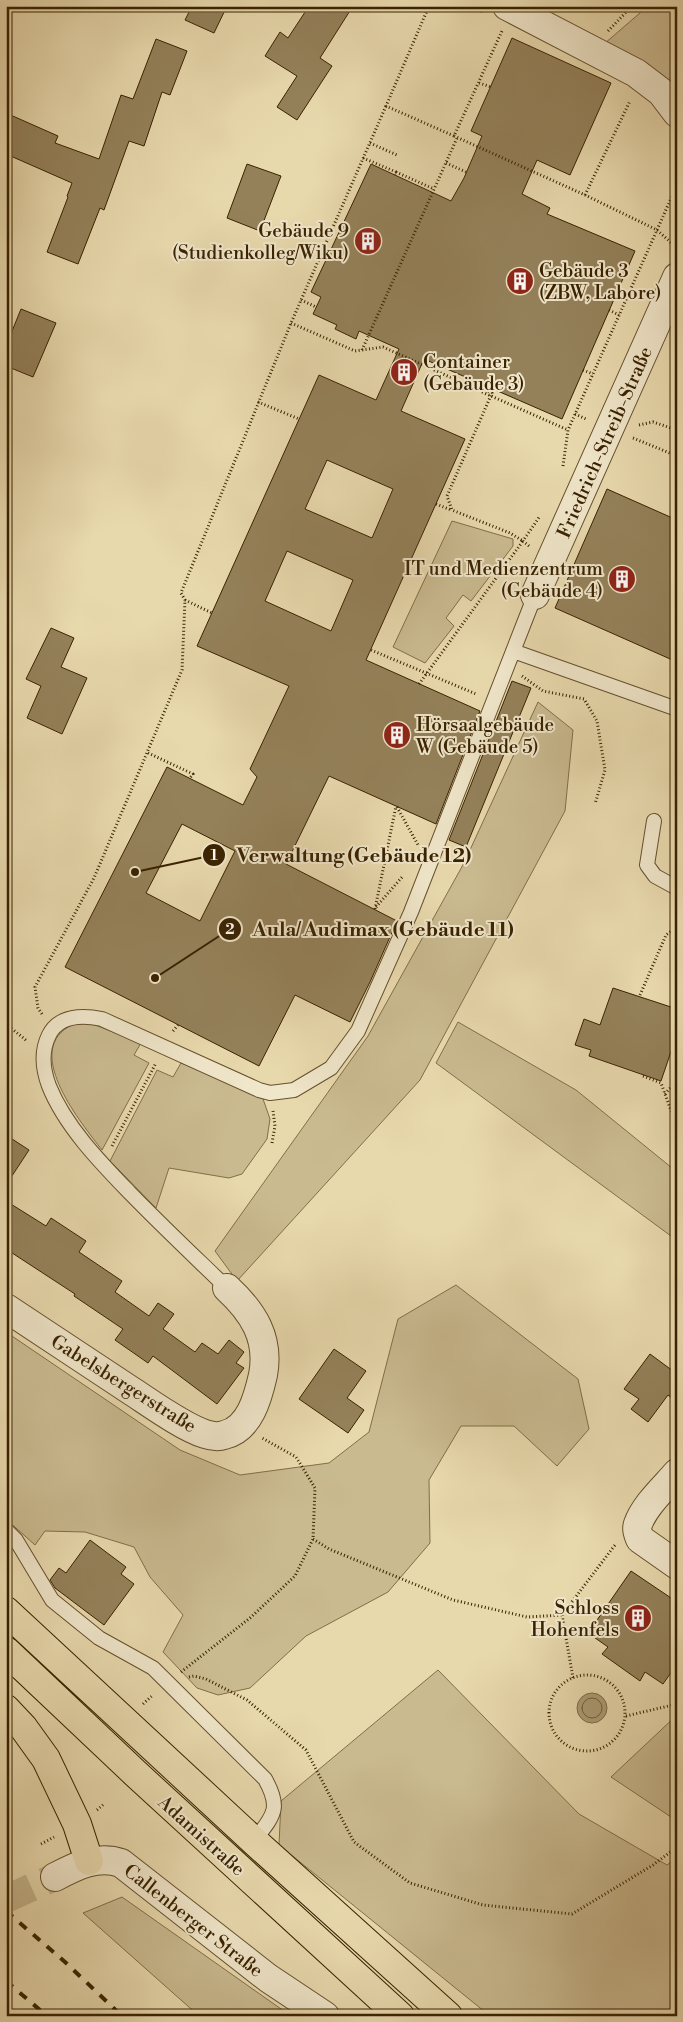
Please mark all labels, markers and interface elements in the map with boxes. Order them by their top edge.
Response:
place label: Gebäude 9 (Studienkolleg/Wiku) [172,219,349,265]
building icon: Gebäude 9 (Studienkolleg/Wiku) [353,226,383,256]
place label: Gebäude 3 (ZBW, Labore) [539,259,661,305]
building icon: Gebäude 3 (ZBW, Labore) [505,266,535,296]
street label: Friedrich-Streib-Straße [552,343,658,542]
place label: Container (Gebäude 3) [423,350,524,396]
building icon: Container (Gebäude 3) [389,357,419,387]
place label: IT und Medienzentrum (Gebäude 4) [404,557,603,603]
building icon: IT und Medienzentrum (Gebäude 4) [607,564,637,594]
place label: Hörsaalgebäude W (Gebäude 5) [415,713,554,759]
building icon: Hörsaalgebäude W (Gebäude 5) [382,720,412,750]
callout: Verwaltung (Gebäude 12) [202,838,481,873]
text: Verwaltung (Gebäude 12) [236,844,471,869]
text: 1 [210,846,218,865]
callout: Aula/ Audimax (Gebäude 11) [217,911,524,946]
text: Aula/ Audimax (Gebäude 11) [251,918,514,943]
text: 2 [225,920,235,939]
street label: Gabelsbergerstraße [46,1329,201,1438]
place label: Schloss Hohenfels [531,1596,619,1642]
building icon: Schloss Hohenfels [623,1603,653,1633]
street label: Adamistraße [152,1790,250,1881]
street label: Callenberger Straße [119,1859,268,1983]

